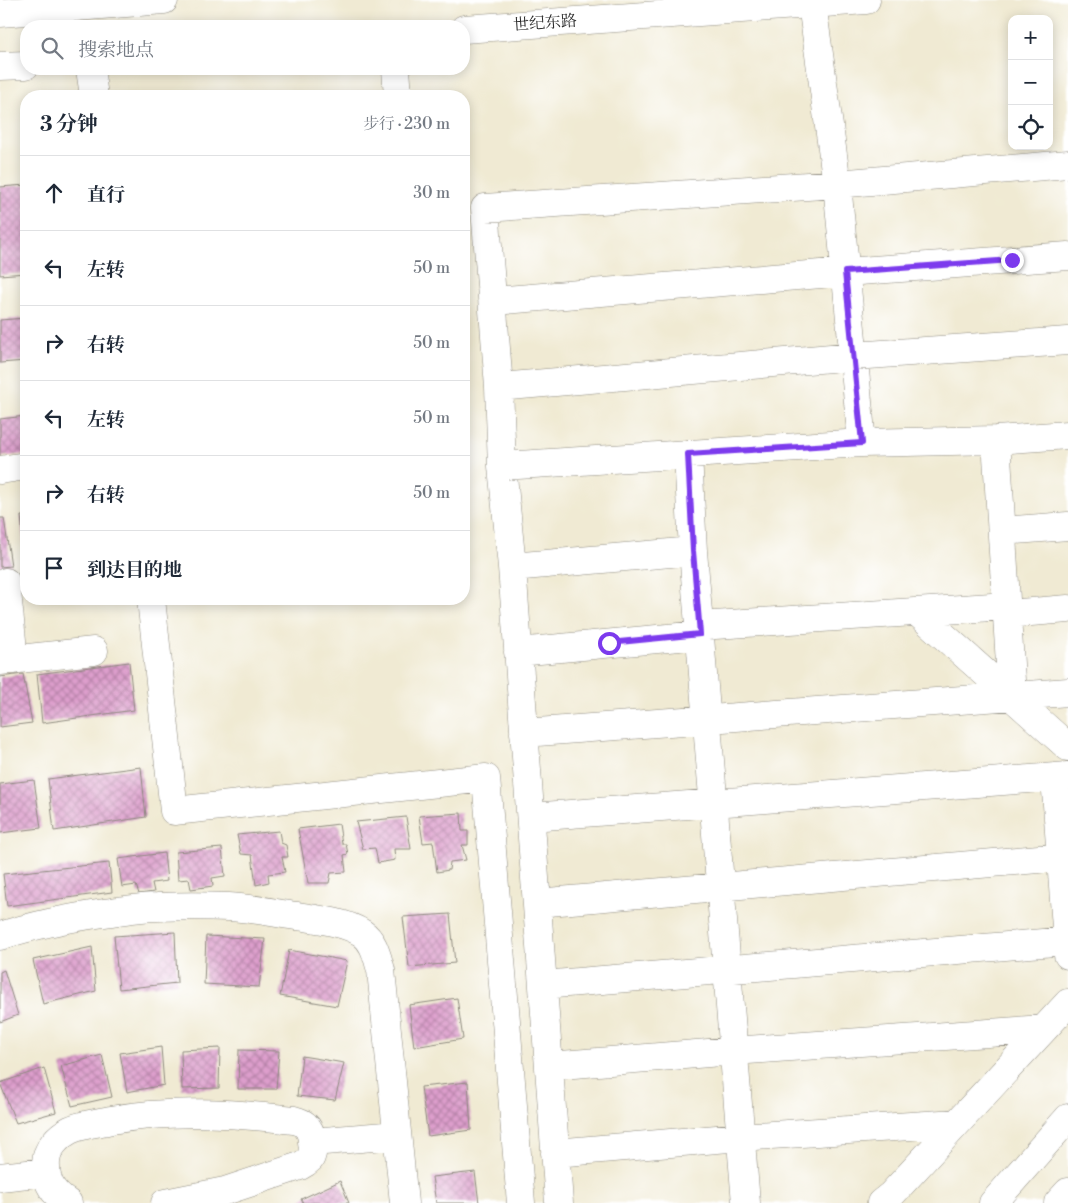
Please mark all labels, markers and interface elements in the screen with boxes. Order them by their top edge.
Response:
street label: 世纪东路 [512,11,578,35]
map controls [1008,15,1053,150]
button: + [1008,15,1053,60]
search box [20,20,470,75]
icon: search [38,34,66,62]
text: 搜索地点 [78,38,154,62]
button: − [1008,60,1053,105]
button: locate [1008,105,1053,150]
text: 3 分钟 [40,112,98,138]
text: 步行 · 230 m [363,114,450,134]
icon: ahead [40,179,68,207]
text: 直行 [87,183,125,207]
text: 30 m [413,183,450,203]
route end [1001,249,1024,272]
icon: left [40,254,68,282]
text: 左转 [87,258,125,282]
text: 50 m [413,258,450,278]
icon: right [40,329,68,357]
text: 右转 [87,333,125,357]
text: 50 m [413,333,450,353]
icon: left [40,404,68,432]
text: 左转 [87,408,125,432]
text: 50 m [413,408,450,428]
icon: right [40,479,68,507]
text: 右转 [87,483,125,507]
text: 50 m [413,483,450,503]
icon: arrive [40,554,68,582]
text: 到达目的地 [87,558,182,582]
route start [598,632,621,655]

